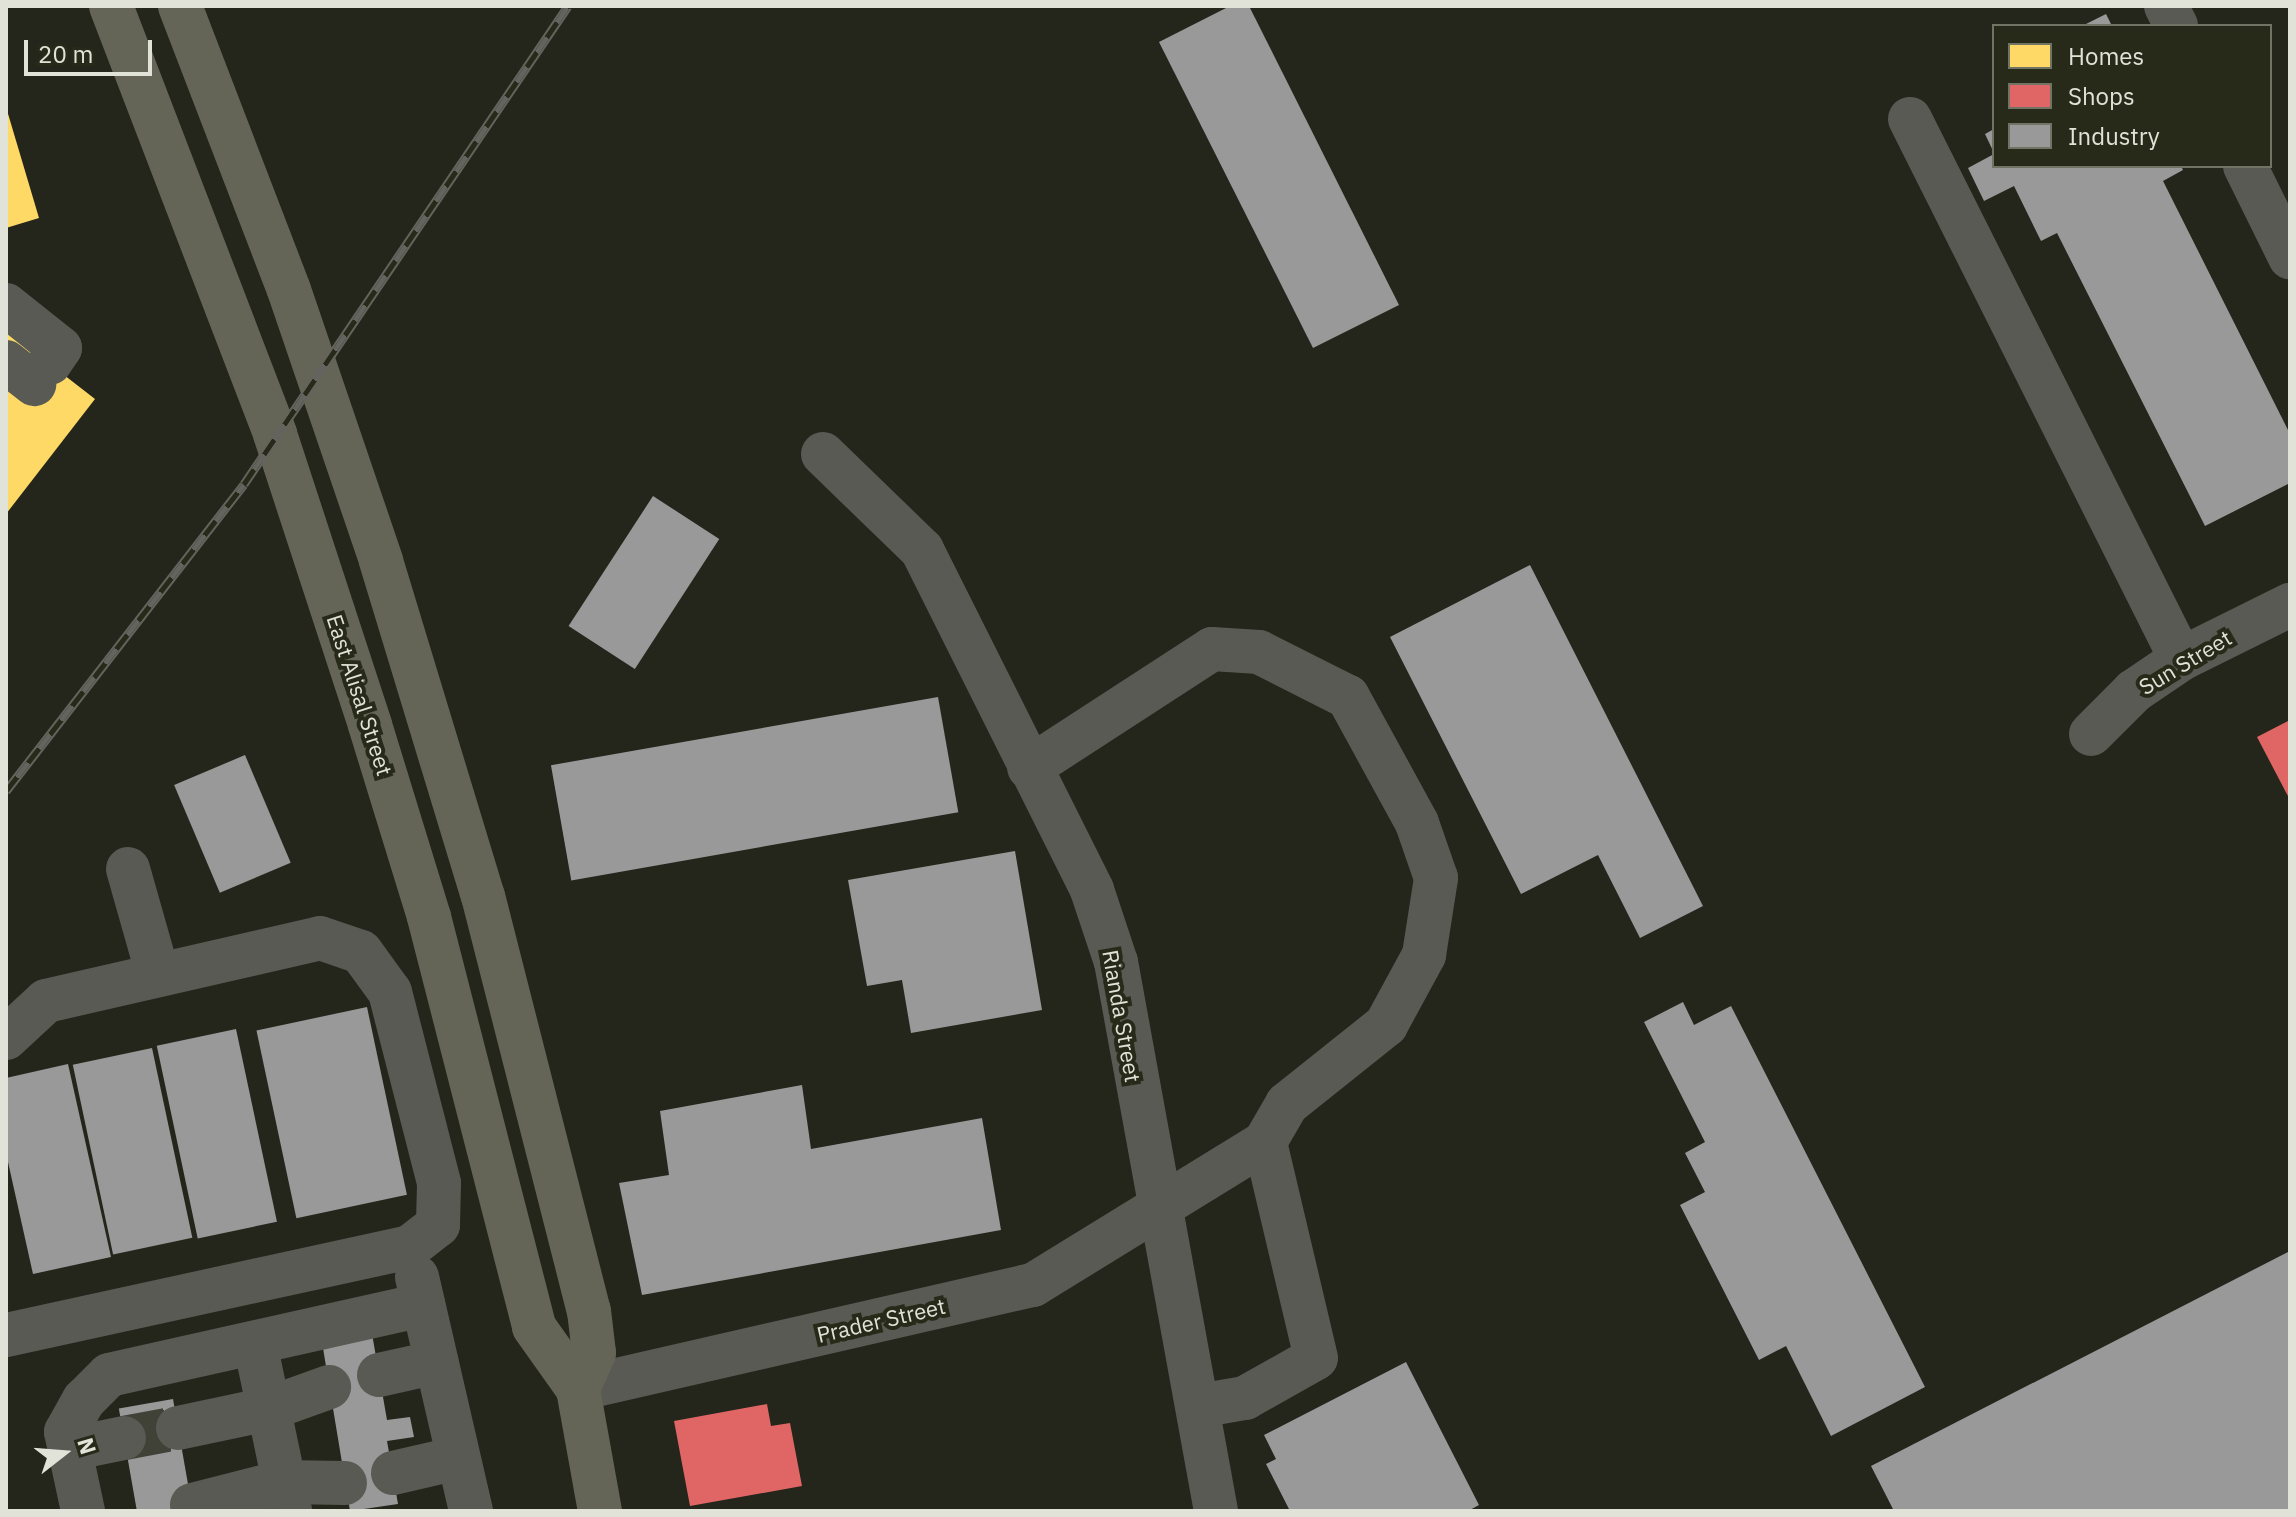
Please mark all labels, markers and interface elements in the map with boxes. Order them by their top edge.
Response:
scale bar [28,24,156,74]
legend [1992,24,2272,168]
text: 20 m [38,38,93,70]
text: Homes [2068,40,2144,72]
text: Shops [2068,80,2135,112]
text: Industry [2068,120,2160,152]
street label: East Alisal Street [322,611,398,779]
street label: Sun Street [2134,624,2236,700]
street label: Rianda Street [1097,948,1147,1084]
street label: Prader Street [814,1292,948,1348]
north arrow [24,1413,104,1493]
text: N [71,1434,104,1458]

